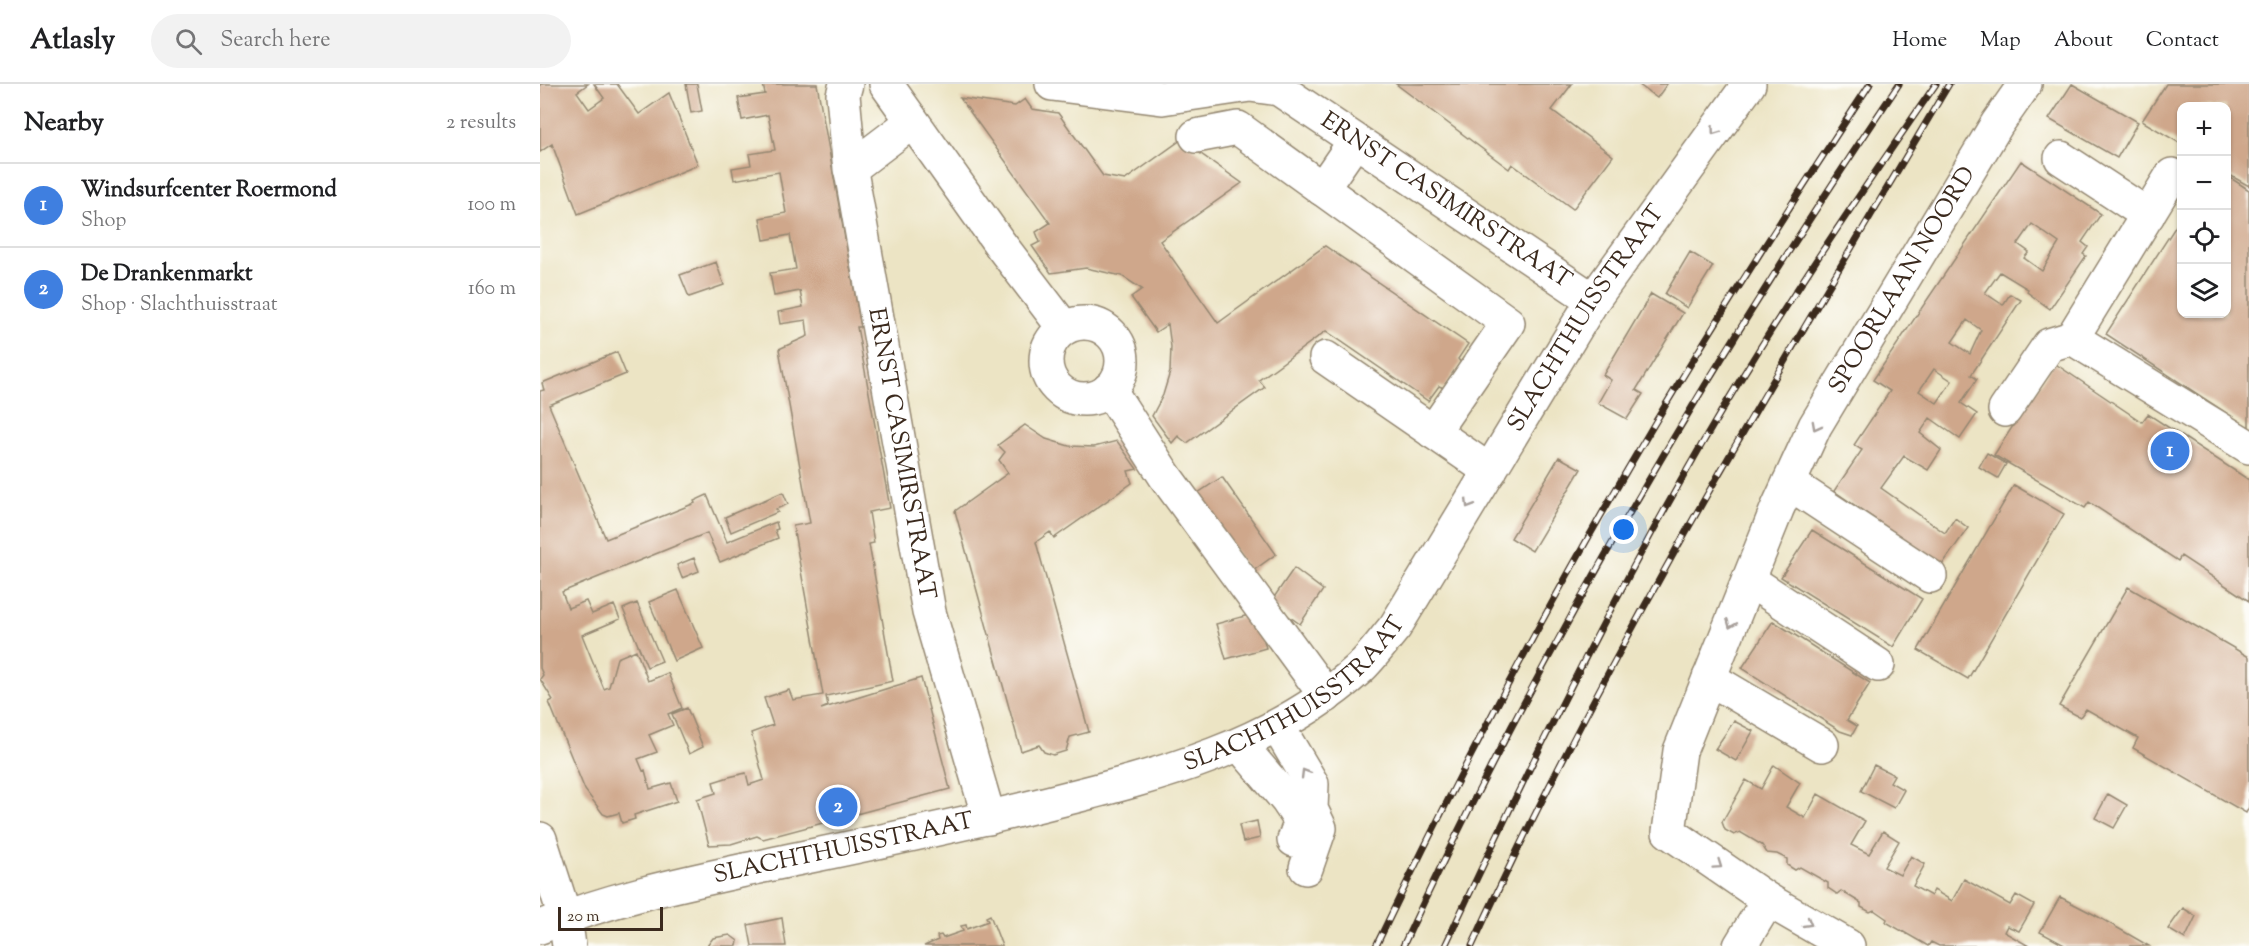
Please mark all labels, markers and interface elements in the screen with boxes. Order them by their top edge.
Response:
search box [151,14,571,68]
text: Atlasly [30,21,115,61]
icon: search [172,25,205,58]
text: Search here [220,25,331,57]
text: Home [1892,26,1947,56]
text: Map [1980,26,2021,56]
text: About [2054,26,2113,56]
text: Contact [2146,26,2219,56]
map controls [2177,102,2231,318]
button: + [2177,102,2231,156]
street label: ERNST CASIMIRSTRAAT [1313,104,1578,298]
text: Nearby [24,105,104,142]
text: 2 results [446,109,516,138]
one-way arrow [1711,125,1722,136]
button: − [2177,156,2231,210]
street label: SPOORLAAN NOORD [1821,160,1984,401]
text: Windsurfcenter Roermond [81,175,337,207]
text: 1 [40,191,47,220]
text: 100 m [467,191,516,220]
street label: SLACHTHUISSTRAAT [1500,198,1673,439]
text: Shop [81,207,126,236]
button: locate [2177,210,2231,264]
text: De Drankenmarkt [81,259,252,291]
button: layers [2177,264,2231,318]
text: 2 [39,275,48,304]
text: 160 m [468,275,516,304]
text: Shop · Slachthuisstraat [81,291,278,320]
street label: ERNST CASIMIRSTRAAT [858,305,944,603]
one-way arrow [1812,420,1823,430]
pin: 1 [2150,428,2190,473]
one-way arrow [1465,498,1477,508]
your location [1609,515,1638,544]
street label: SLACHTHUISSTRAAT [1179,610,1415,781]
one-way arrow [1726,618,1738,629]
one-way arrow [1301,769,1313,779]
pin: 2 [818,784,858,830]
street label: SLACHTHUISSTRAAT [710,804,977,893]
one-way arrow [1711,858,1722,869]
scale bar [558,904,663,932]
text: 20 m [567,906,600,929]
one-way arrow [1802,916,1812,927]

